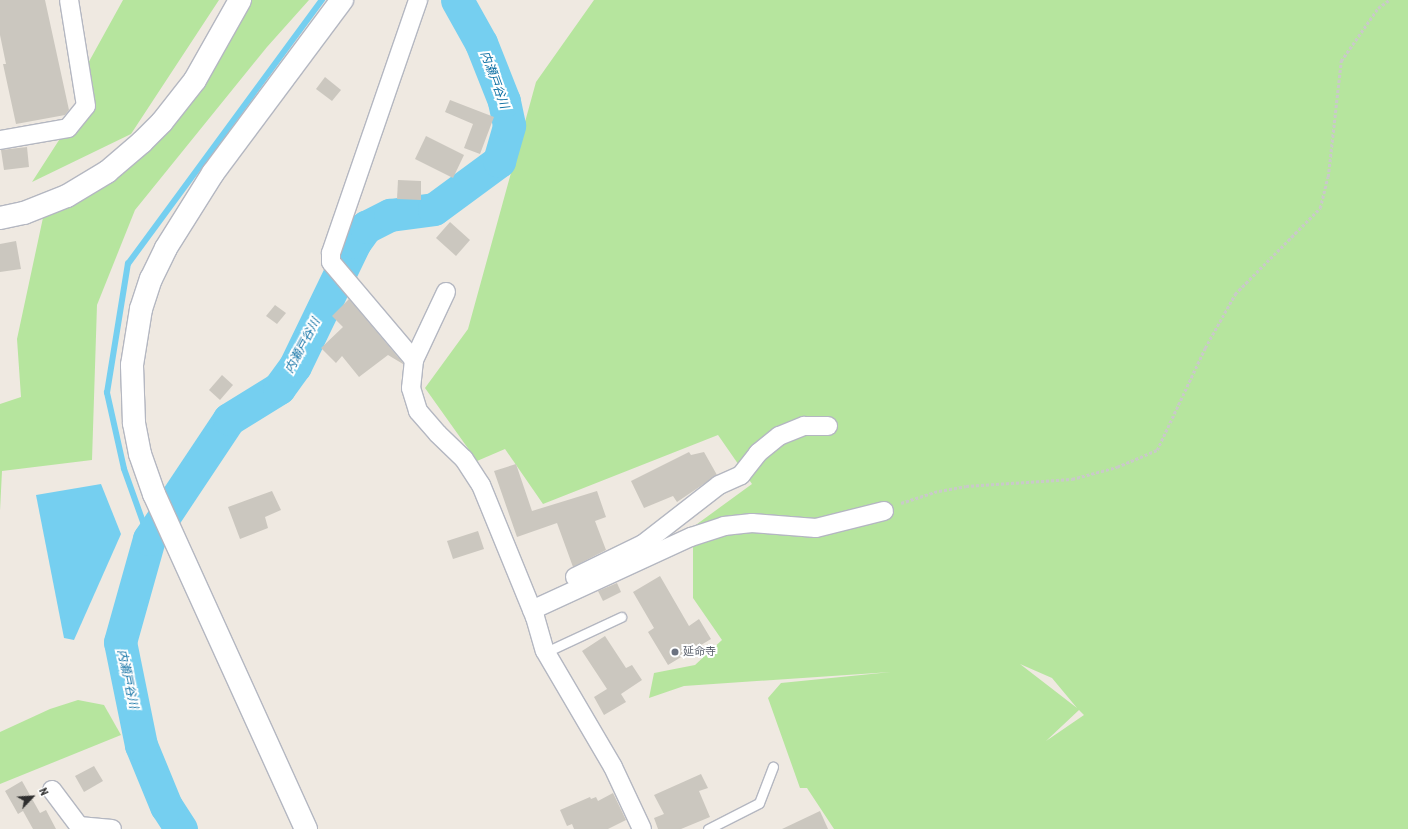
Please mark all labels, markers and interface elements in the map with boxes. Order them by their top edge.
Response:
water label: 内瀬戸谷川 [477,49,511,111]
water label: 内瀬戸谷川 [283,316,323,376]
place label: 延命寺 [683,645,716,659]
marker: 延命寺 [670,647,680,657]
water label: 内瀬戸谷川 [114,648,140,710]
north arrow [12,777,52,817]
text: N [36,786,51,798]

